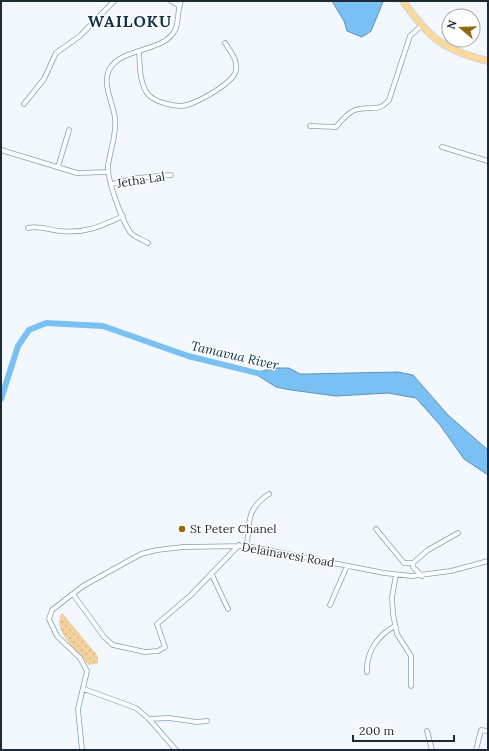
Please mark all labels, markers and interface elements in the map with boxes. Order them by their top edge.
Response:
north arrow [441,8,481,48]
district label: WAILOKU [88,11,172,31]
text: N [444,18,460,31]
street label: Jetha Lal [115,168,166,191]
water label: Tamavua River [189,337,280,374]
place label: St Peter Chanel [190,521,276,536]
marker: St Peter Chanel [177,524,187,534]
street label: Delainavesi Road [240,539,336,570]
scale bar [353,717,454,743]
text: 200 m [359,723,395,738]

